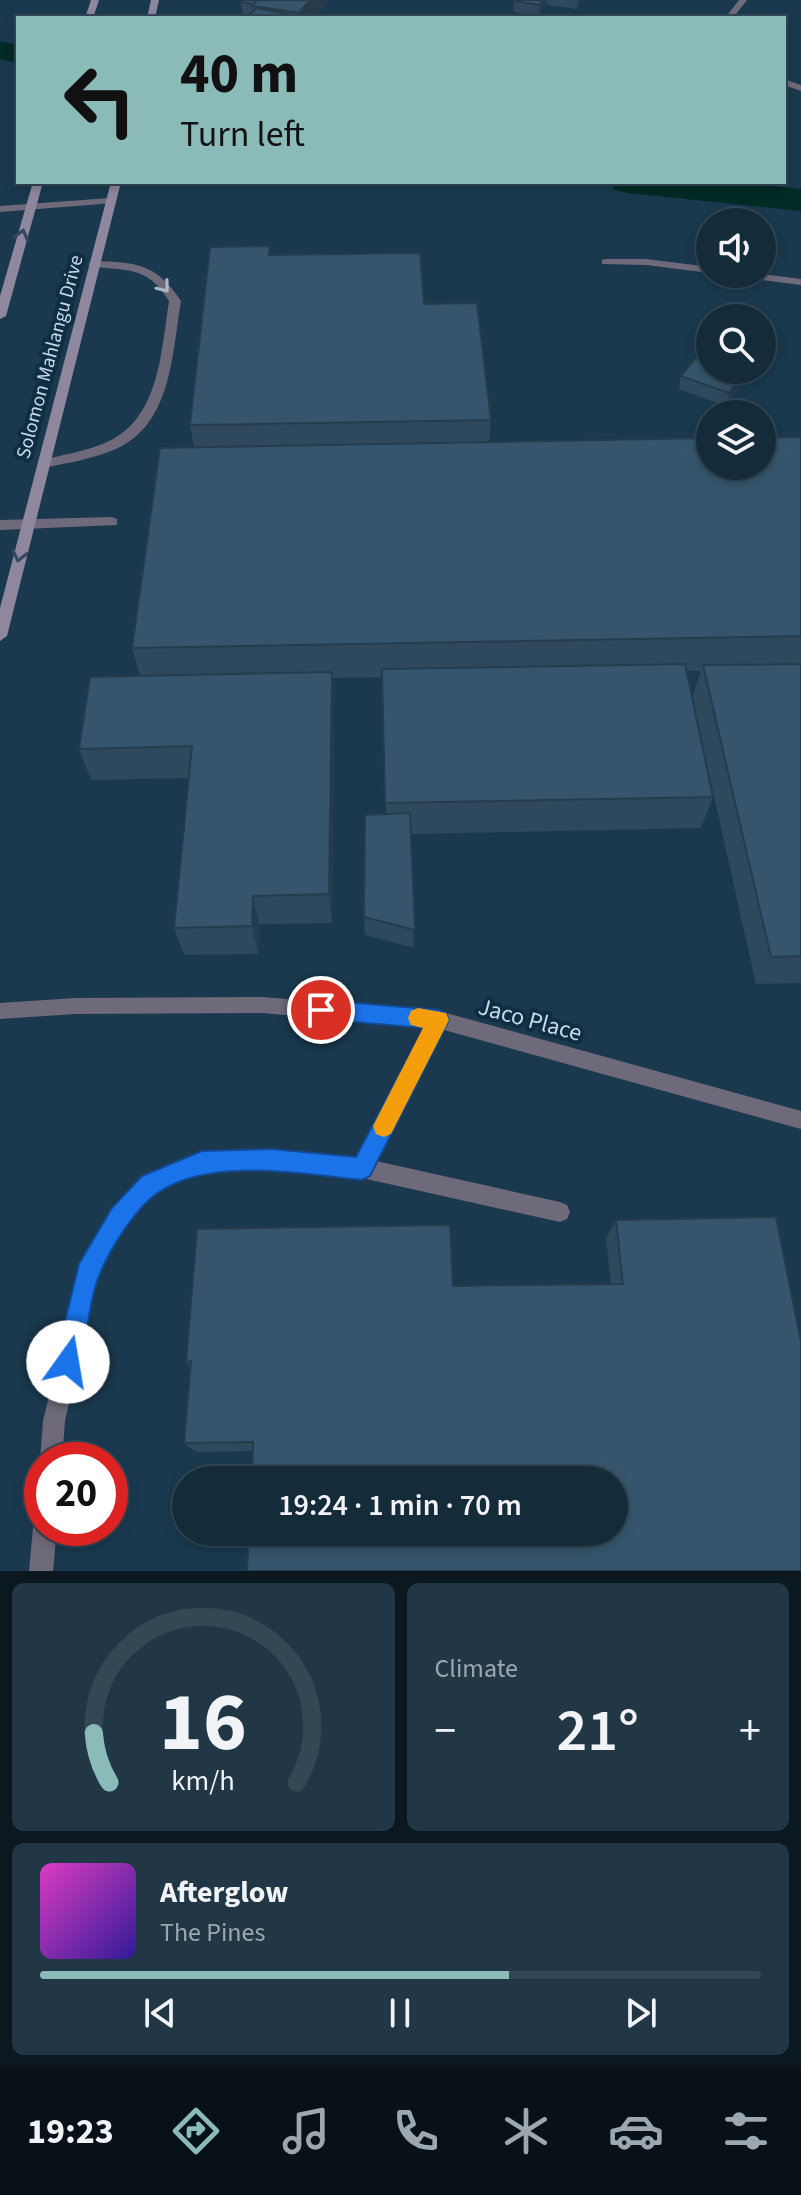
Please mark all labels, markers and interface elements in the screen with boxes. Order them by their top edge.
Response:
text: 40 m [180,35,298,114]
icon: left [48,48,152,152]
text: Turn left [180,109,305,160]
map controls [696,208,776,480]
button: sound [696,208,776,288]
one-way arrow [13,229,30,242]
street label: Solomon Mahlangu Drive [9,252,91,462]
one-way arrow [155,277,169,292]
button: search [696,304,776,384]
button: layers [696,400,776,480]
one-way arrow [11,548,28,562]
pin [287,976,355,1044]
icon: arrive [299,988,343,1032]
street label: Jaco Place [474,989,586,1051]
position arrow [26,1320,110,1404]
speed limit sign: 20 [24,1442,128,1546]
text: 19:24 · 1 min · 70 m [278,1484,522,1527]
text: Climate [435,1650,518,1687]
text: 16 [159,1664,247,1782]
text: 21° [557,1689,639,1774]
text: − [435,1700,456,1763]
text: + [739,1700,761,1763]
text: km/h [172,1761,235,1801]
text: Afterglow [160,1871,288,1914]
text: The Pines [160,1914,265,1951]
icon: previous [138,1991,182,2035]
icon: pause [378,1991,422,2035]
icon: next [619,1991,663,2035]
icon: directions [168,2103,224,2159]
icon: music [278,2103,334,2159]
icon: phone [388,2103,444,2159]
icon: climate [498,2103,554,2159]
icon: car [608,2103,664,2159]
icon: filters [718,2103,774,2159]
text: 19:23 [27,2106,114,2157]

